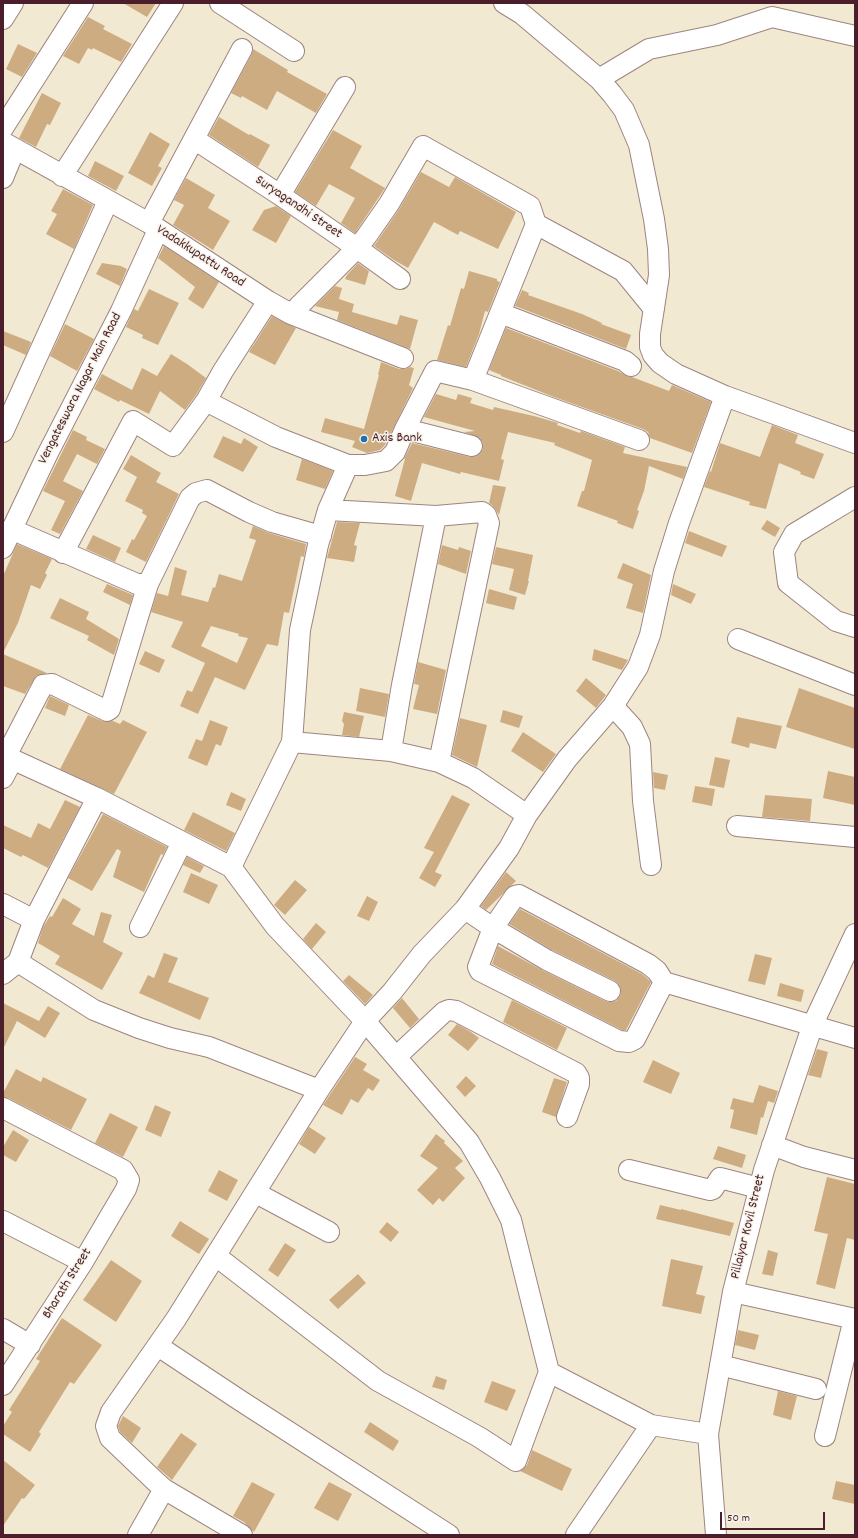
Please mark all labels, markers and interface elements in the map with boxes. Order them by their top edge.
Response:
street label: Suryagandhi Street [251,173,345,243]
street label: Vadakkupattu Road [152,222,248,292]
street label: Vengateswara Nagar Main Road [35,311,127,467]
place label: Axis Bank [372,431,422,447]
marker: Axis Bank [359,434,369,444]
street label: Pillaiyar Kovil Street [728,1173,770,1281]
street label: Bharath Street [40,1246,96,1322]
scale bar [722,1504,827,1530]
text: 50 m [727,1510,750,1527]

